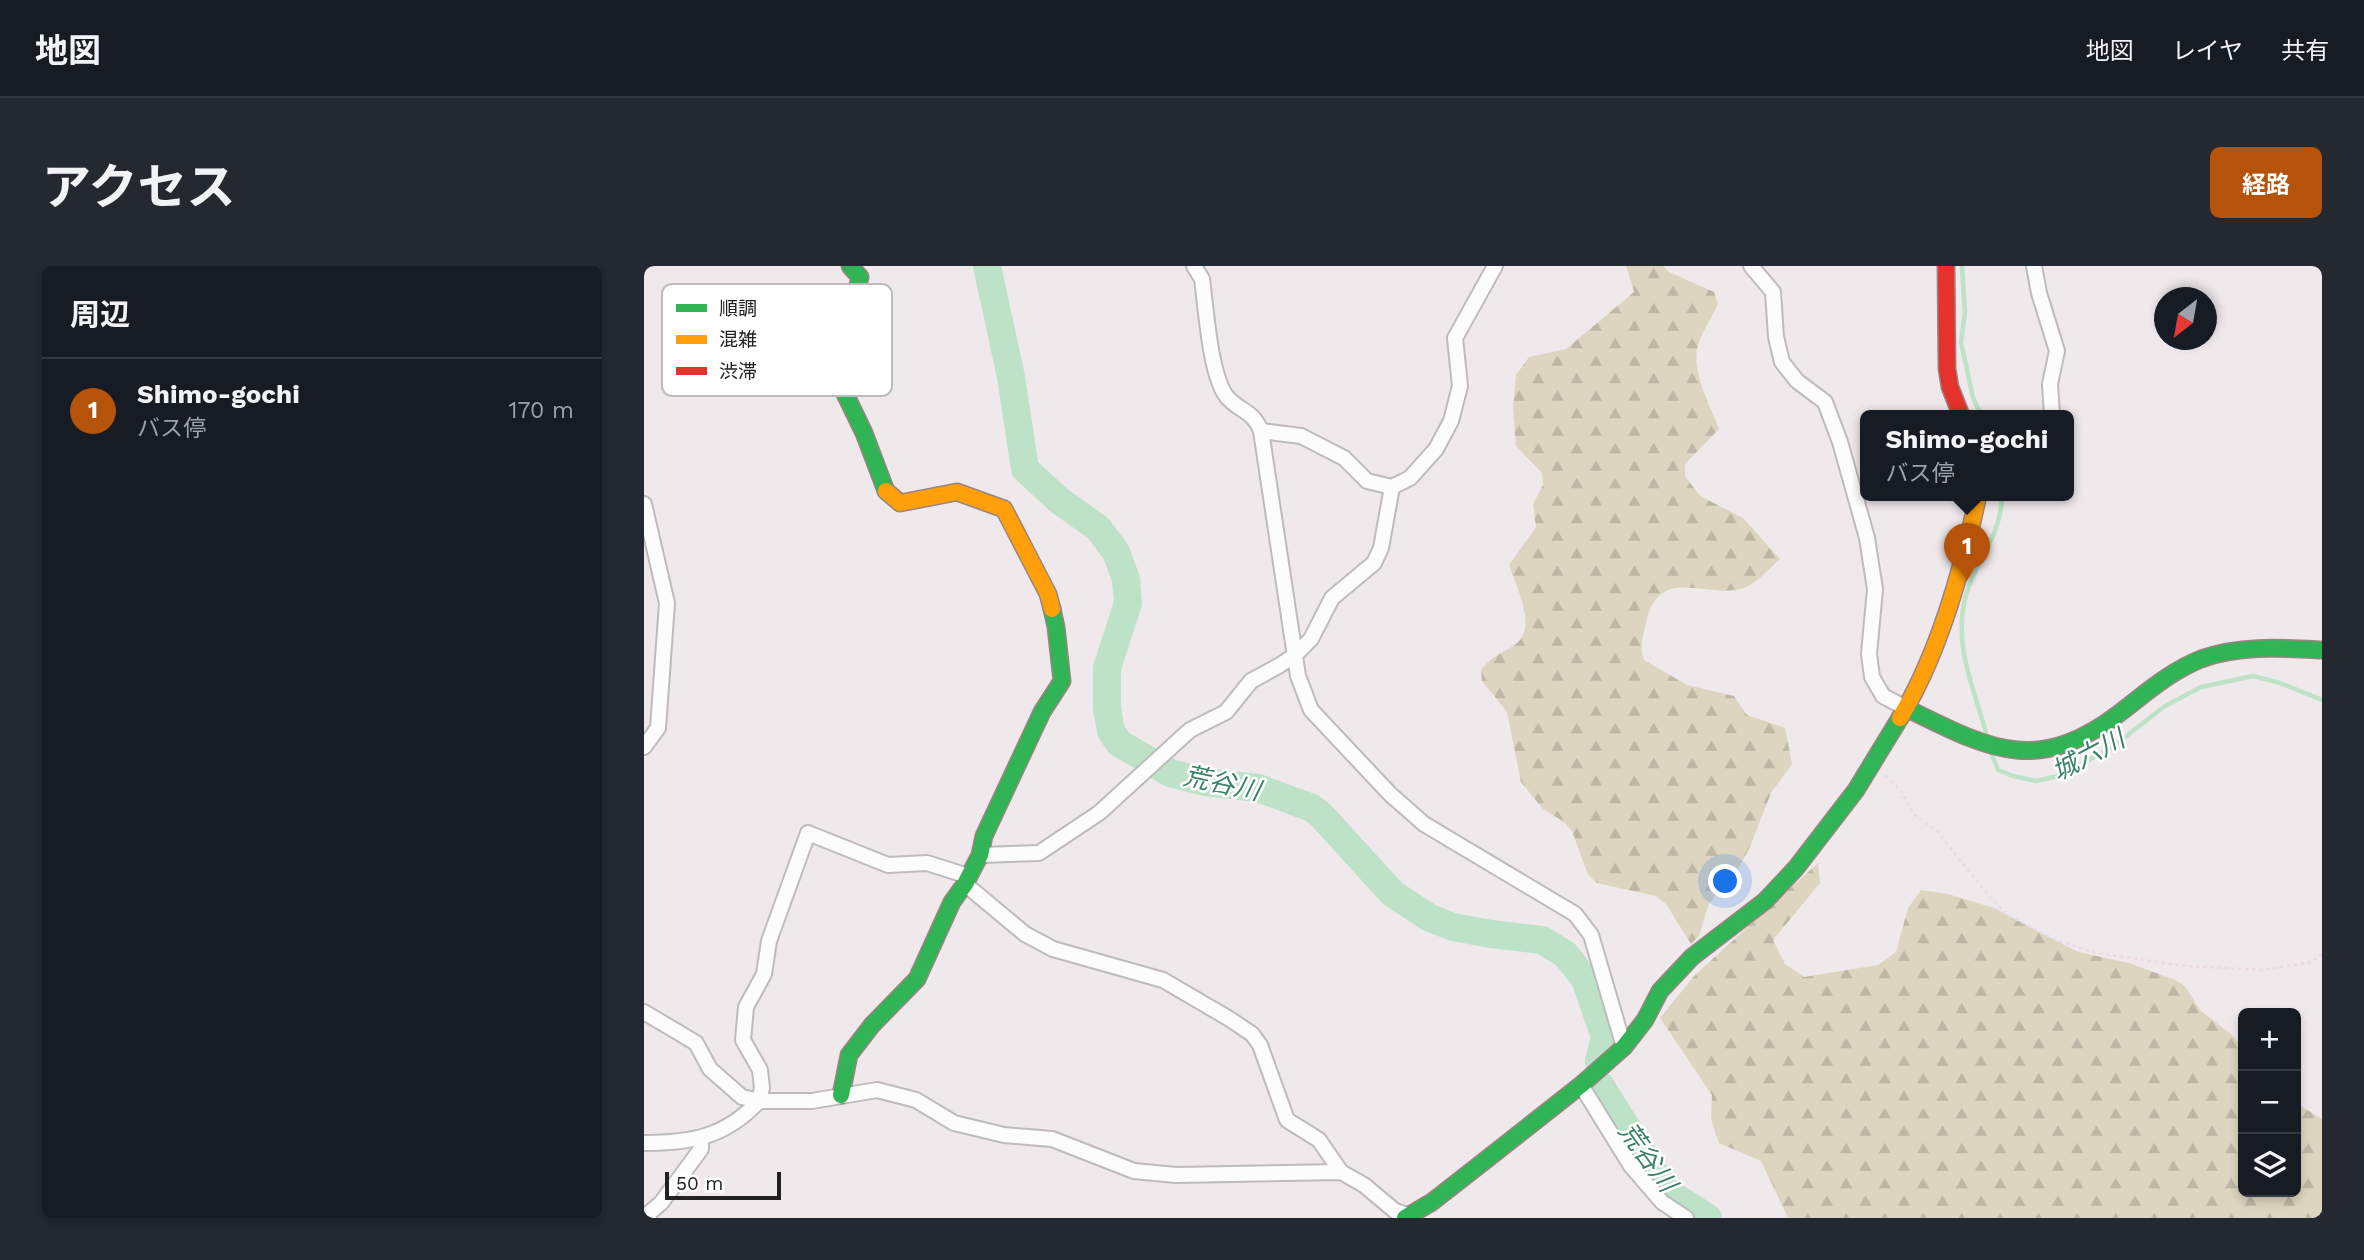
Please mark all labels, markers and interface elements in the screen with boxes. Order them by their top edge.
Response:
text: 地図 [35,31,101,70]
text: 地図 [2086,37,2134,65]
text: レイヤ [2172,37,2243,65]
text: 共有 [2281,37,2329,65]
button: 経路 [2210,147,2322,218]
text: アクセス [42,158,236,216]
legend [662,284,892,396]
north arrow [2154,287,2217,350]
text: 周辺 [70,297,130,332]
text: 順調 [719,297,757,320]
text: 混雑 [719,328,757,351]
text: 渋滞 [719,360,757,383]
text: Shimo-gochi [137,379,300,409]
text: 1 [88,397,98,424]
text: 170 m [509,397,574,424]
popup [1860,410,2074,501]
text: バス停 [137,415,206,442]
text: Shimo-gochi [1886,424,2048,454]
text: バス停 [1886,460,1955,487]
pin: 1 [1944,523,1990,581]
water label: 城六川 [2047,722,2132,787]
water label: 荒谷川 [1181,760,1266,806]
your location [1708,864,1742,898]
map controls [2238,1008,2301,1197]
button: + [2238,1008,2301,1071]
button: − [2238,1071,2301,1134]
water label: 荒谷川 [1613,1117,1685,1200]
button: layers [2238,1134,2301,1197]
scale bar [665,1169,780,1201]
text: 50 m [676,1172,723,1195]

